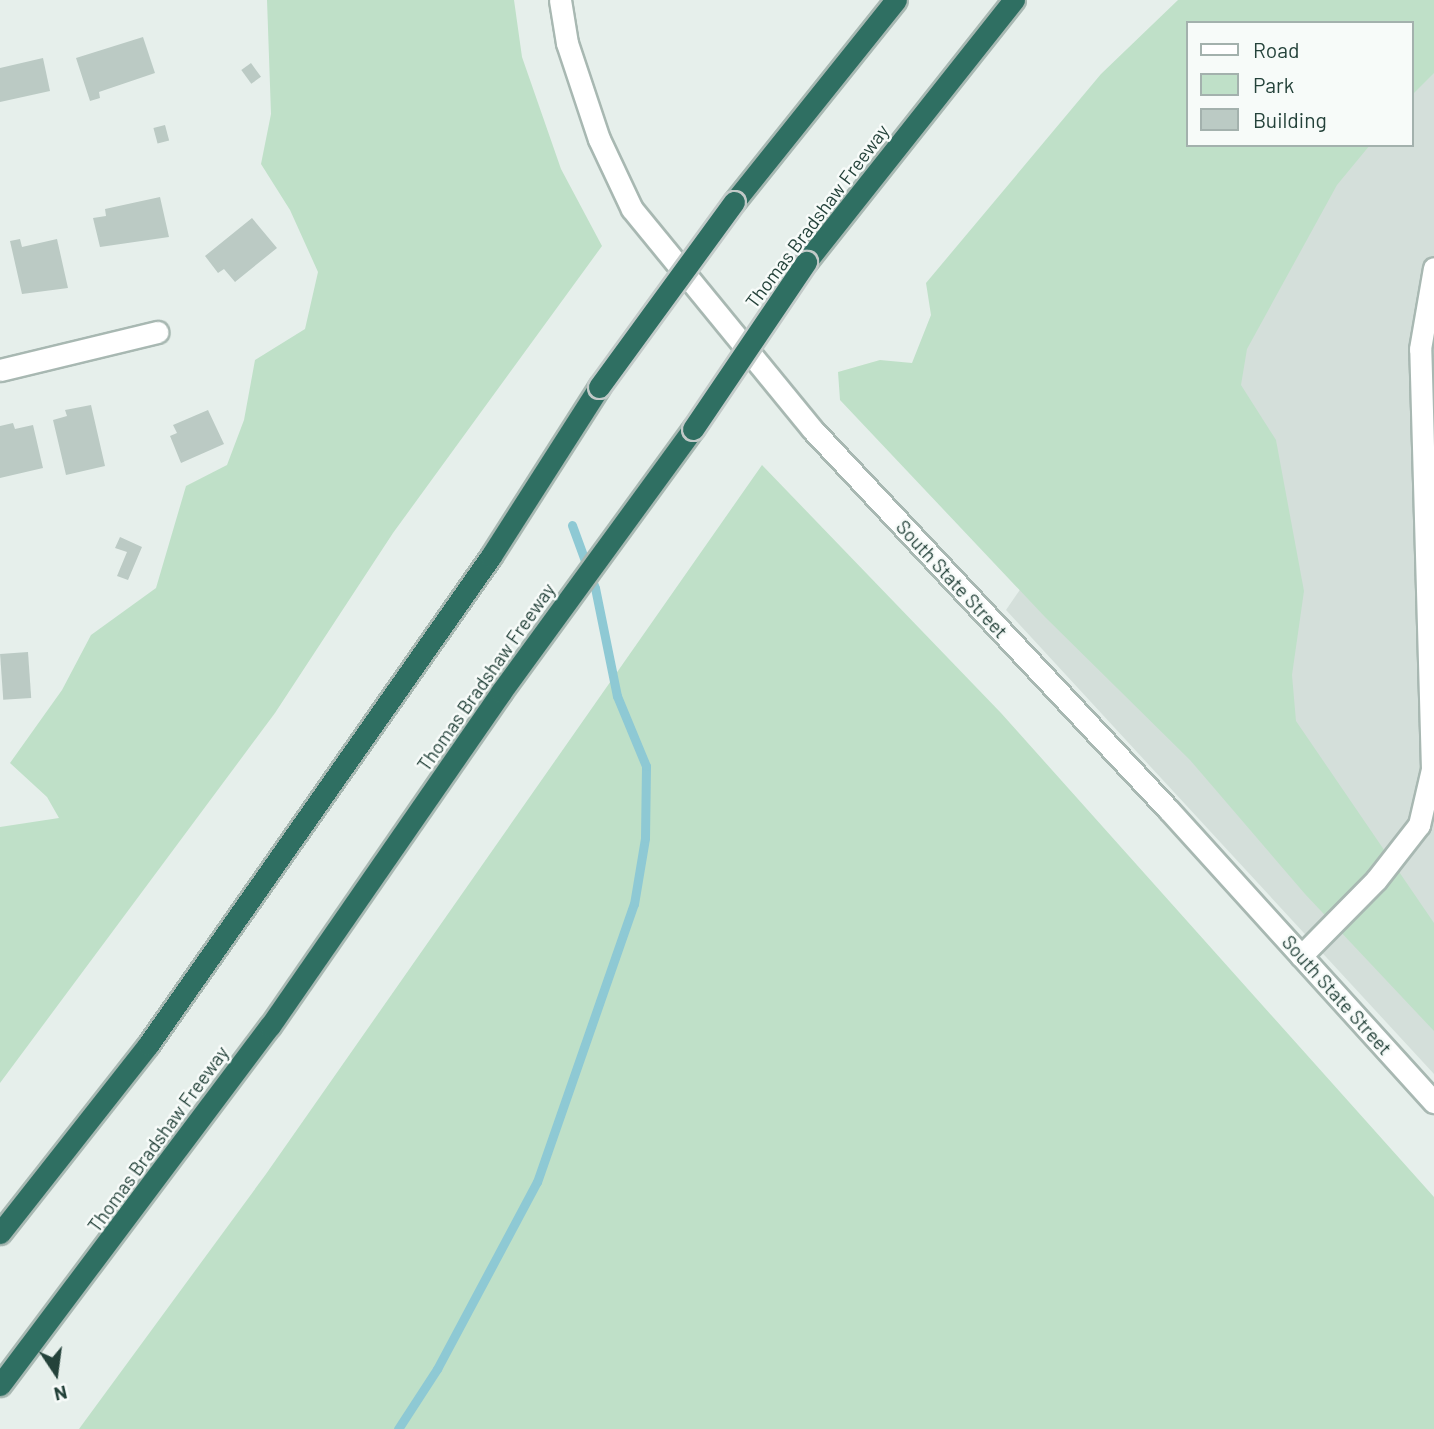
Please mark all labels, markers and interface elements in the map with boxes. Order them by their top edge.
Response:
legend [1186,21,1413,147]
text: Road [1253,37,1299,62]
text: Park [1253,72,1294,97]
text: Building [1253,107,1327,132]
street label: Thomas Bradshaw Freeway [740,120,894,312]
street label: South State Street [892,515,1012,643]
street label: Thomas Bradshaw Freeway [412,579,560,775]
street label: South State Street [1277,931,1397,1059]
street label: Thomas Bradshaw Freeway [83,1042,233,1236]
north arrow [21,1338,91,1408]
text: N [52,1381,70,1407]

